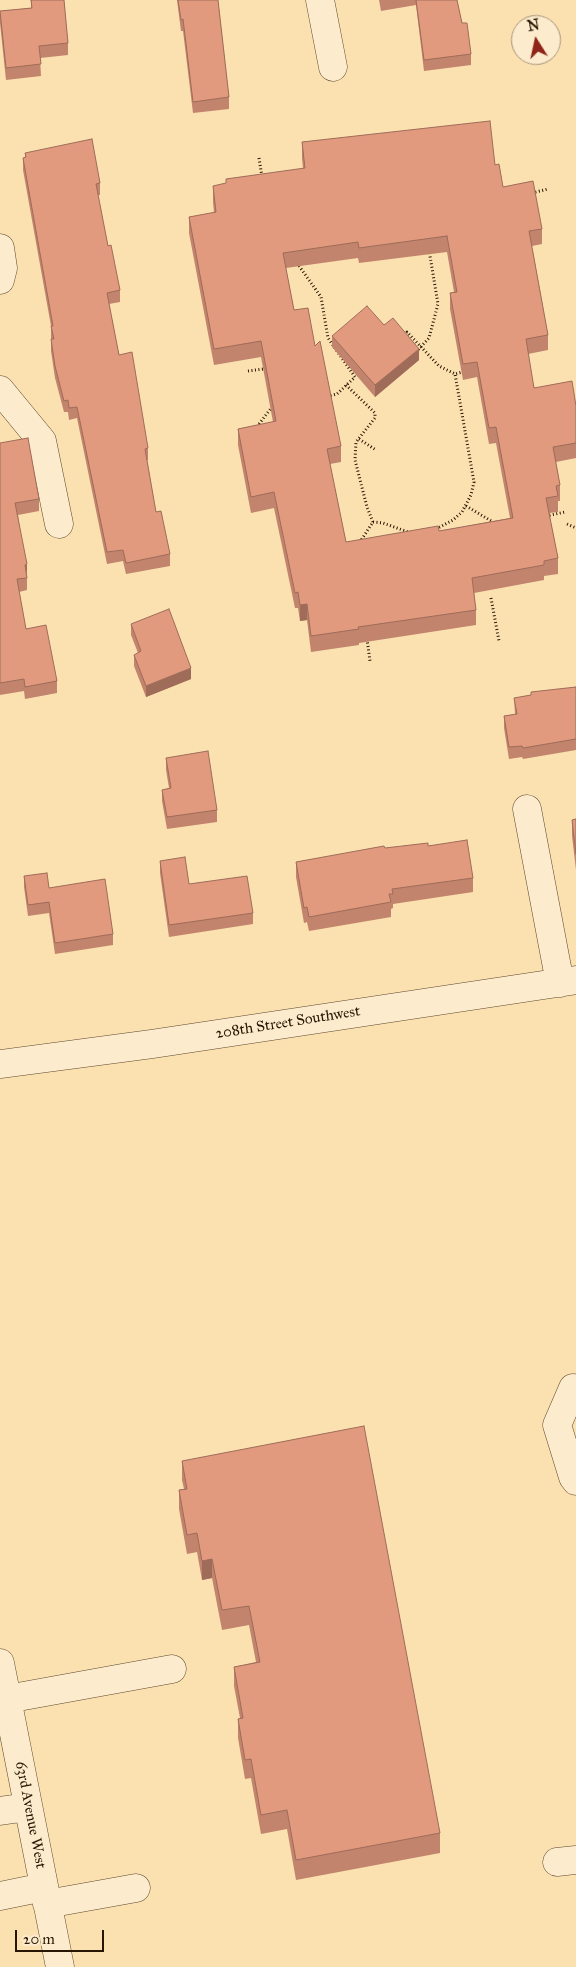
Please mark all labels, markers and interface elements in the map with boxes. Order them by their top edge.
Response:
north arrow [511,15,561,65]
text: N [526,16,541,35]
street label: 208th Street Southwest [215,1003,361,1043]
street label: 63rd Avenue West [11,1760,49,1870]
scale bar [18,1920,106,1952]
text: 20 m [23,1930,55,1948]

